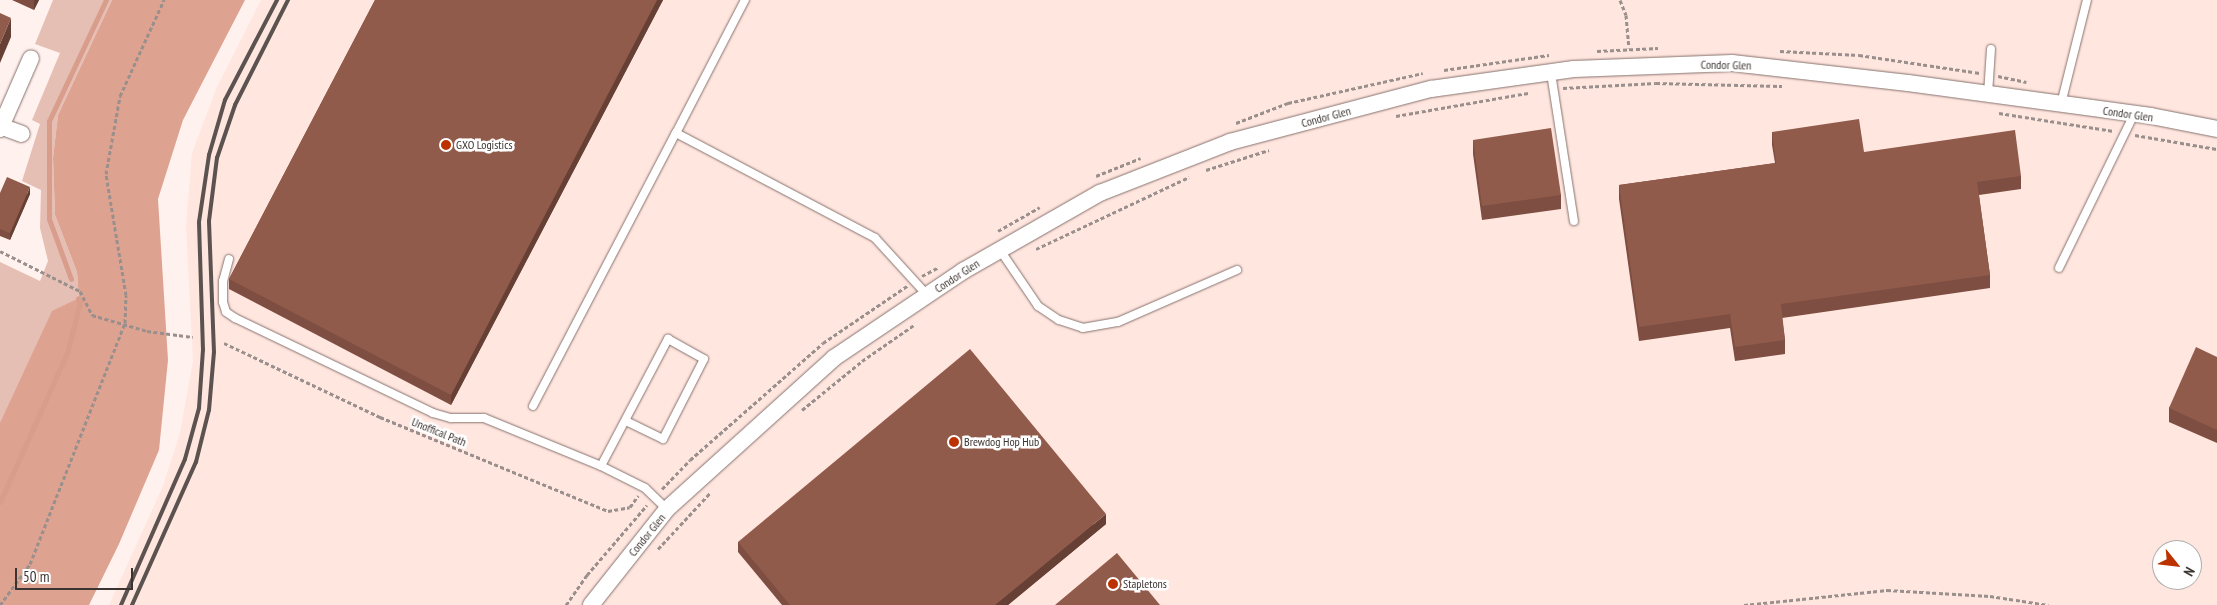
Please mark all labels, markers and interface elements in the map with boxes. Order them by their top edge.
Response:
street label: Condor Glen [1701,57,1751,73]
street label: Condor Glen [1300,103,1352,131]
street label: Condor Glen [2102,103,2154,125]
place label: GXO Logistics [456,138,513,152]
marker: GXO Logistics [440,139,452,151]
street label: Condor Glen [932,256,982,296]
street label: Unoffical Path [410,414,468,450]
place label: Brewdog Hop Hub [964,435,1039,449]
marker: Brewdog Hop Hub [948,436,960,448]
street label: Condor Glen [625,511,669,559]
north arrow [2152,540,2202,590]
scale bar [18,558,135,590]
text: N [2180,564,2199,579]
text: 50 m [23,567,49,586]
place label: Stapletons [1123,577,1167,591]
marker: Stapletons [1107,578,1119,590]

